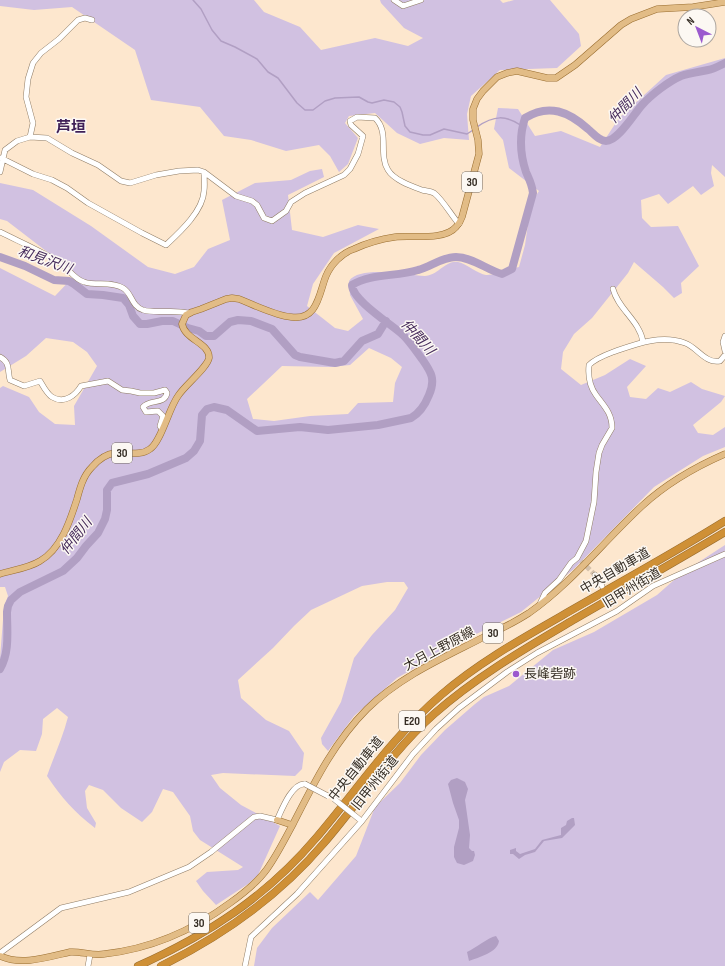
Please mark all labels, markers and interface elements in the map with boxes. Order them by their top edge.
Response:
north arrow [677,8,717,48]
text: N [684,14,697,28]
water label: 仲間川 [604,84,647,127]
district label: 芦垣 [56,118,86,137]
road number: 30 [462,172,482,192]
water label: 和見沢川 [16,242,76,278]
water label: 仲間川 [398,316,440,360]
road number: 30 [112,443,132,463]
water label: 仲間川 [56,513,97,558]
street label: 中央自動車道 [577,545,653,597]
street label: 旧甲州街道 [600,564,664,612]
road number: 30 [483,623,503,643]
street label: 大月上野原線 [401,624,477,674]
place label: 長峰砦跡 [524,666,576,682]
marker: 長峰砦跡 [511,669,521,679]
road number: E20 [399,711,425,731]
street label: 中央自動車道 [325,734,387,804]
street label: 旧甲州街道 [348,753,402,813]
road number: 30 [189,913,209,933]

